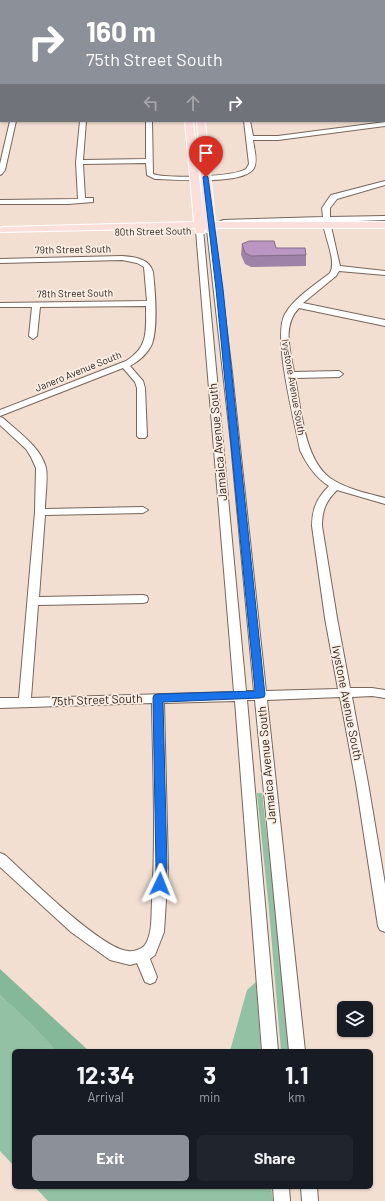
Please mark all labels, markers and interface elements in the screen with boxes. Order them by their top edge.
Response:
text: 160 m [86,14,156,48]
icon: right [20,16,72,68]
text: 75th Street South [86,48,223,70]
icon: left [140,92,162,114]
icon: ahead [182,92,204,114]
icon: right [224,92,246,114]
pin [189,136,223,177]
icon: arrive [195,142,217,164]
street label: 80th Street South [114,224,192,238]
street label: 79th Street South [35,242,111,256]
street label: 78th Street South [37,286,113,300]
street label: Ivystone Avenue South [280,338,308,436]
street label: Janero Avenue South [33,348,123,394]
street label: Jamaica Avenue South [205,383,229,502]
street label: Ivystone Avenue South [330,644,366,762]
street label: 75th Street South [51,690,143,708]
street label: Jamaica Avenue South [254,706,278,825]
position arrow [139,863,181,905]
map controls [337,1001,373,1037]
button: layers [337,1001,373,1037]
text: 12:34 [77,1060,135,1089]
text: 3 [203,1060,216,1089]
text: 1.1 [285,1060,308,1089]
text: Arrival [87,1089,124,1105]
text: min [199,1089,220,1105]
text: km [288,1089,305,1105]
button: Exit [32,1135,189,1181]
button: Share [197,1135,353,1181]

